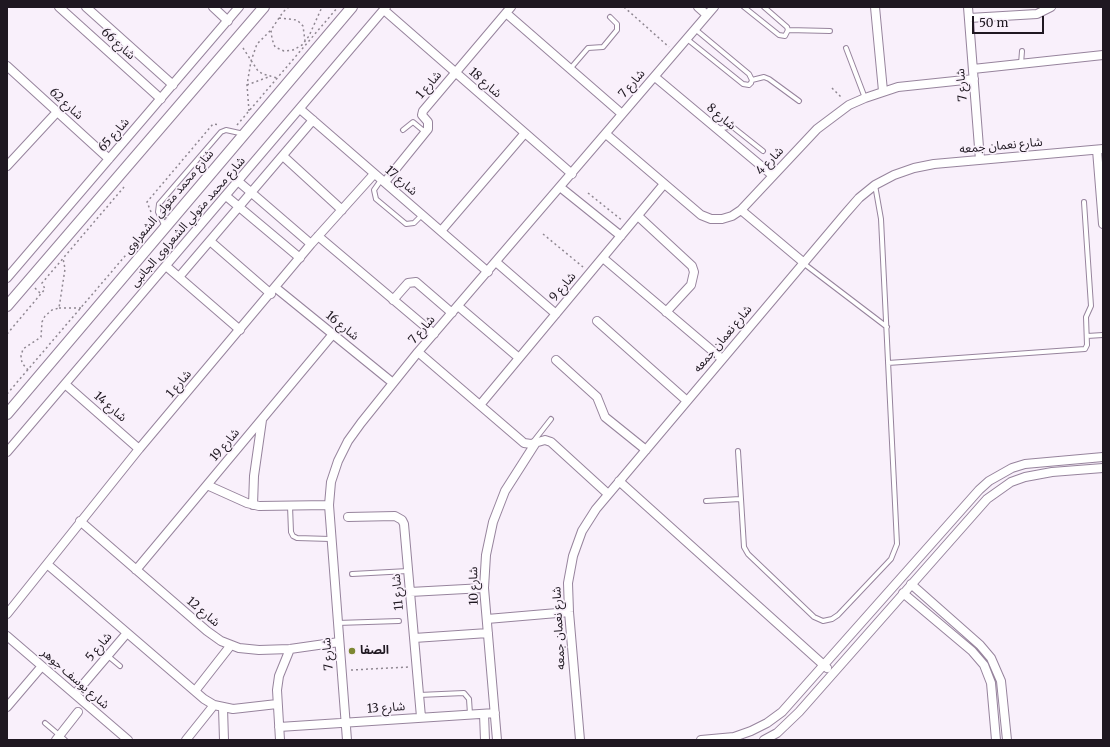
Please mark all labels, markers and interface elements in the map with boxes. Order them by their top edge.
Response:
scale bar [974,8,1046,34]
text: 50 m [979,15,1008,30]
street label: شارع 66 [98,25,138,63]
street label: شارع 18 [466,65,504,101]
street label: شارع 7 [616,67,648,101]
street label: شارع 1 [413,68,445,102]
street label: شارع 7 [953,68,971,102]
street label: شارع 62 [46,85,86,123]
street label: شارع 8 [704,101,738,133]
street label: شارع 65 [95,115,133,155]
street label: شارع نعمان جمعه [959,135,1043,157]
street label: شارع 4 [753,144,787,178]
street label: شارع محمد متولي الشعراوى [121,147,217,257]
street label: شارع محمد متولي الشعراوى الجانبى [127,154,249,290]
street label: شارع 17 [382,163,420,199]
street label: شارع 9 [547,270,579,304]
street label: شارع نعمان جمعه [691,302,755,376]
street label: شارع 16 [323,308,361,344]
street label: شارع 7 [406,313,438,347]
street label: شارع 1 [163,367,195,401]
street label: شارع 14 [91,389,129,425]
street label: شارع 19 [207,426,243,464]
street label: شارع 10 [466,566,482,606]
street label: شارع 11 [389,573,407,611]
street label: شارع نعمان جمعه [550,586,568,670]
street label: شارع 12 [184,594,222,630]
street label: شارع 5 [83,630,115,664]
street label: شارع 7 [319,637,337,671]
place label: الصفا [360,644,389,658]
street label: شارع يوسف جوهر [38,646,112,712]
marker: الصفا [347,646,357,656]
street label: شارع 13 [366,699,406,717]

